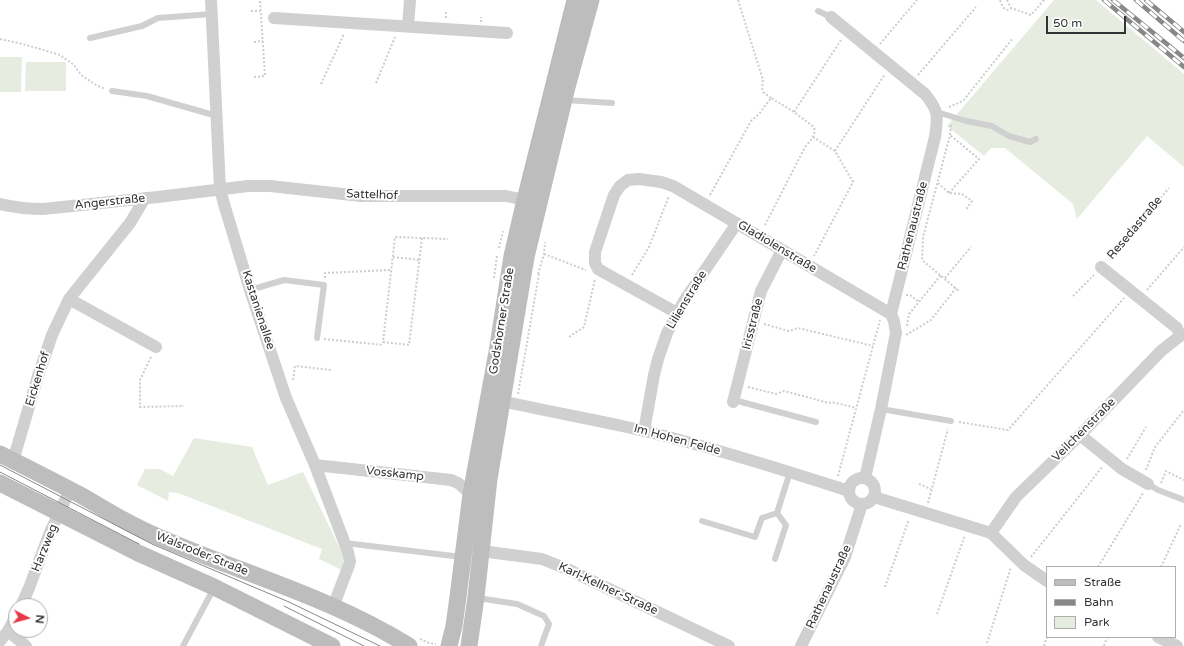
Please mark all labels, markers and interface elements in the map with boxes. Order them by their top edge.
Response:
scale bar [1048,8,1128,34]
text: 50 m [1053,16,1082,30]
street label: Rathenaustraße [895,180,931,272]
street label: Sattelhof [346,187,398,203]
street label: Angerstraße [74,191,146,213]
street label: Resedastraße [1104,194,1166,262]
street label: Gladiolenstraße [735,218,819,276]
street label: Godshorner Straße [486,267,518,375]
street label: Lilienstraße [664,268,710,332]
street label: Kastanienallee [238,269,278,351]
street label: Irisstraße [740,297,766,351]
street label: Eickenhof [23,350,53,408]
street label: Veilchenstraße [1049,395,1119,465]
street label: Im Hohen Felde [632,422,722,458]
street label: Vosskamp [365,464,425,484]
street label: Harzweg [29,522,61,574]
street label: Walsroder Straße [154,529,250,579]
street label: Rathenaustraße [803,543,855,631]
street label: Karl-Kellner-Straße [556,560,660,618]
legend [1046,566,1176,638]
text: Straße [1084,575,1121,589]
text: Bahn [1084,595,1114,609]
north arrow [8,598,48,638]
text: N [33,614,46,624]
text: Park [1084,615,1110,629]

